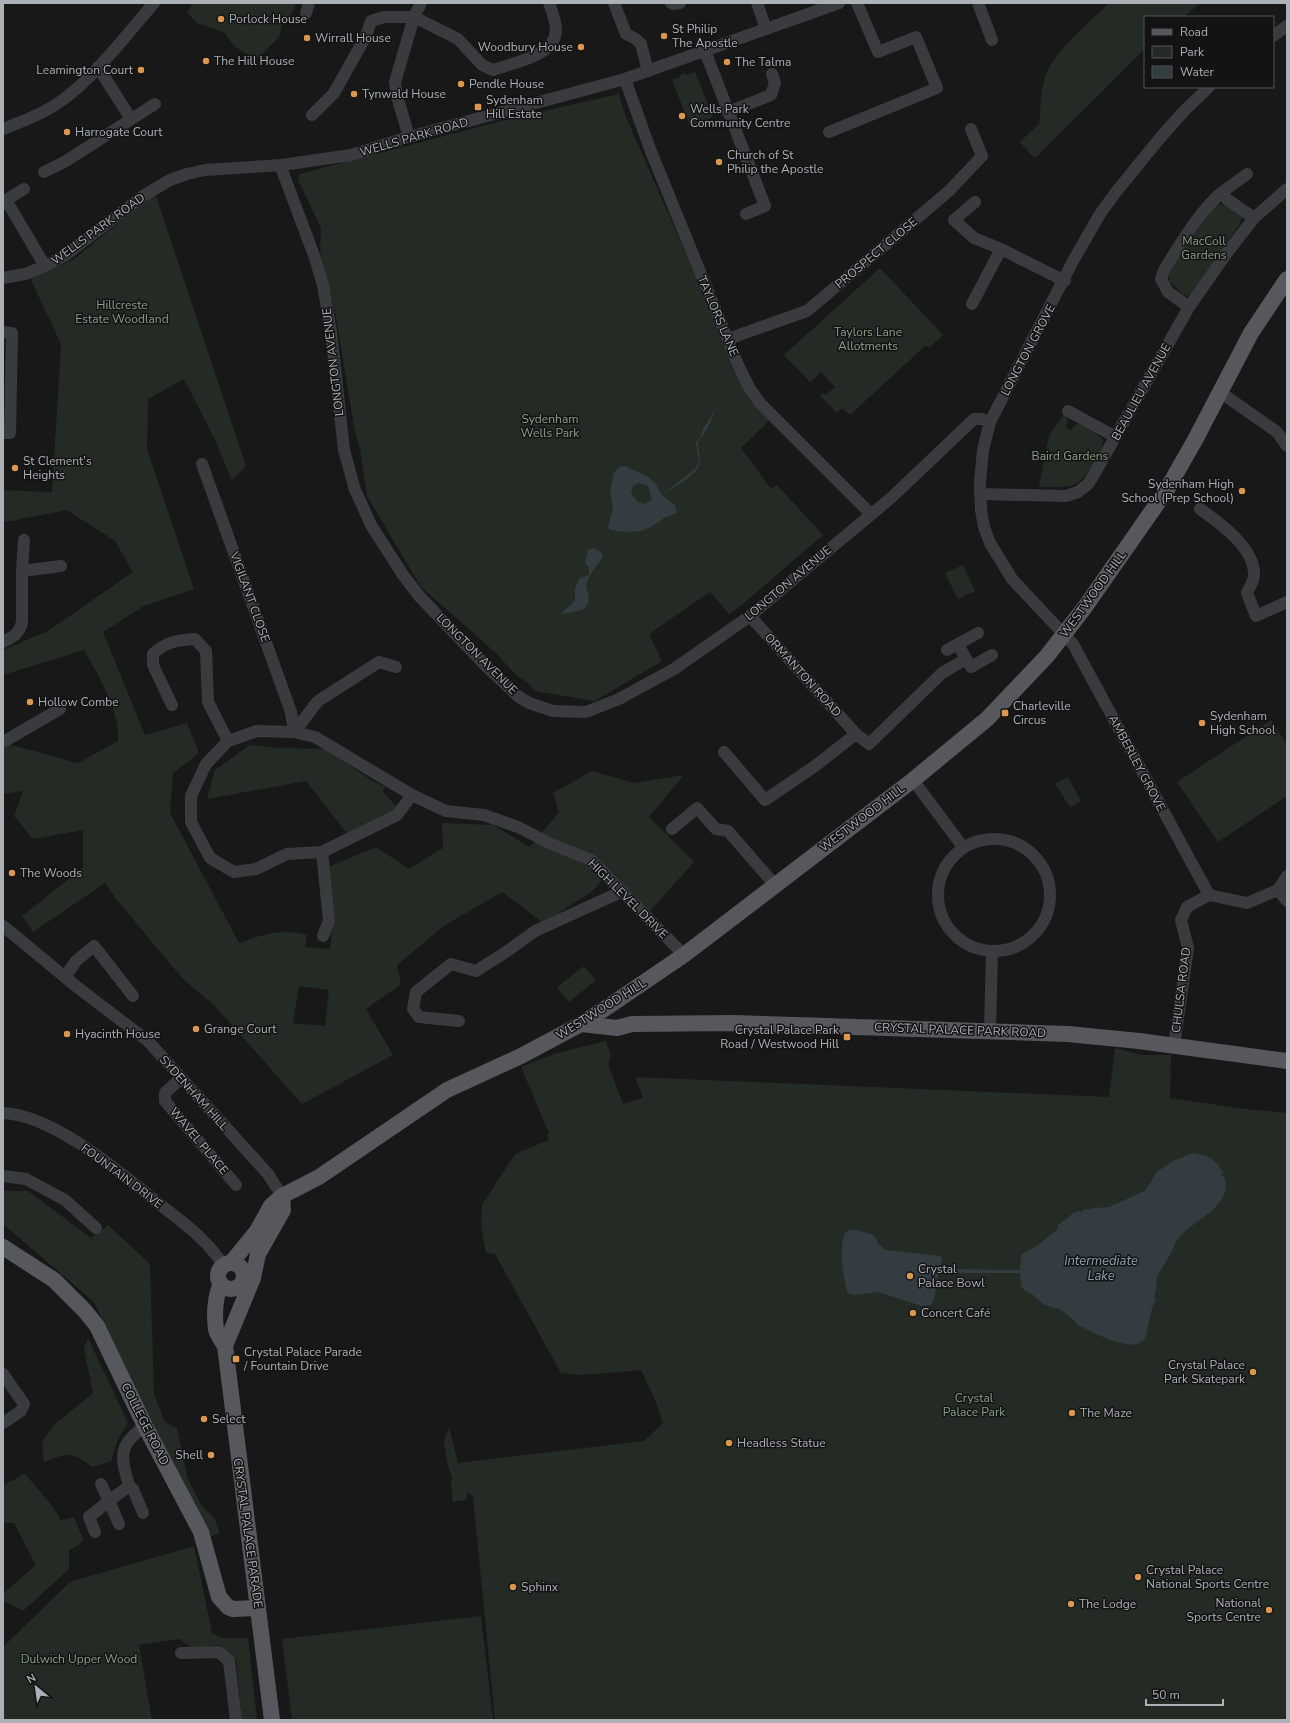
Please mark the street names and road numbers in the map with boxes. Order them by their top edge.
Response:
street label: WELLS PARK ROAD [358,114,470,160]
street label: WELLS PARK ROAD [48,189,148,268]
street label: PROSPECT CLOSE [832,214,920,292]
street label: TAYLORS LANE [694,273,742,359]
street label: LONGTON GROVE [997,301,1059,399]
street label: LONGTON AVENUE [318,307,348,417]
street label: BEAULIEU AVENUE [1108,341,1174,443]
street label: LONGTON AVENUE [741,542,835,624]
street label: WESTWOOD HILL [1056,547,1130,640]
street label: VIGILANT CLOSE [226,549,274,644]
street label: LONGTON AVENUE [433,610,521,698]
street label: ORMANTON ROAD [761,630,845,720]
street label: AMBERLEY GROVE [1105,712,1169,814]
street label: WESTWOOD HILL [816,780,908,855]
street label: HIGH LEVEL DRIVE [585,856,671,942]
street label: CHULSA ROAD [1168,946,1194,1034]
street label: WESTWOOD HILL [553,975,649,1043]
street label: CRYSTAL PALACE PARK ROAD [874,1019,1046,1041]
street label: SYDENHAM HILL [156,1052,232,1134]
street label: WAVEL PLACE [166,1104,232,1178]
street label: FOUNTAIN DRIVE [78,1140,166,1212]
street label: COLLEGE ROAD [117,1380,173,1468]
street label: CRYSTAL PALACE PARADE [230,1457,266,1609]

